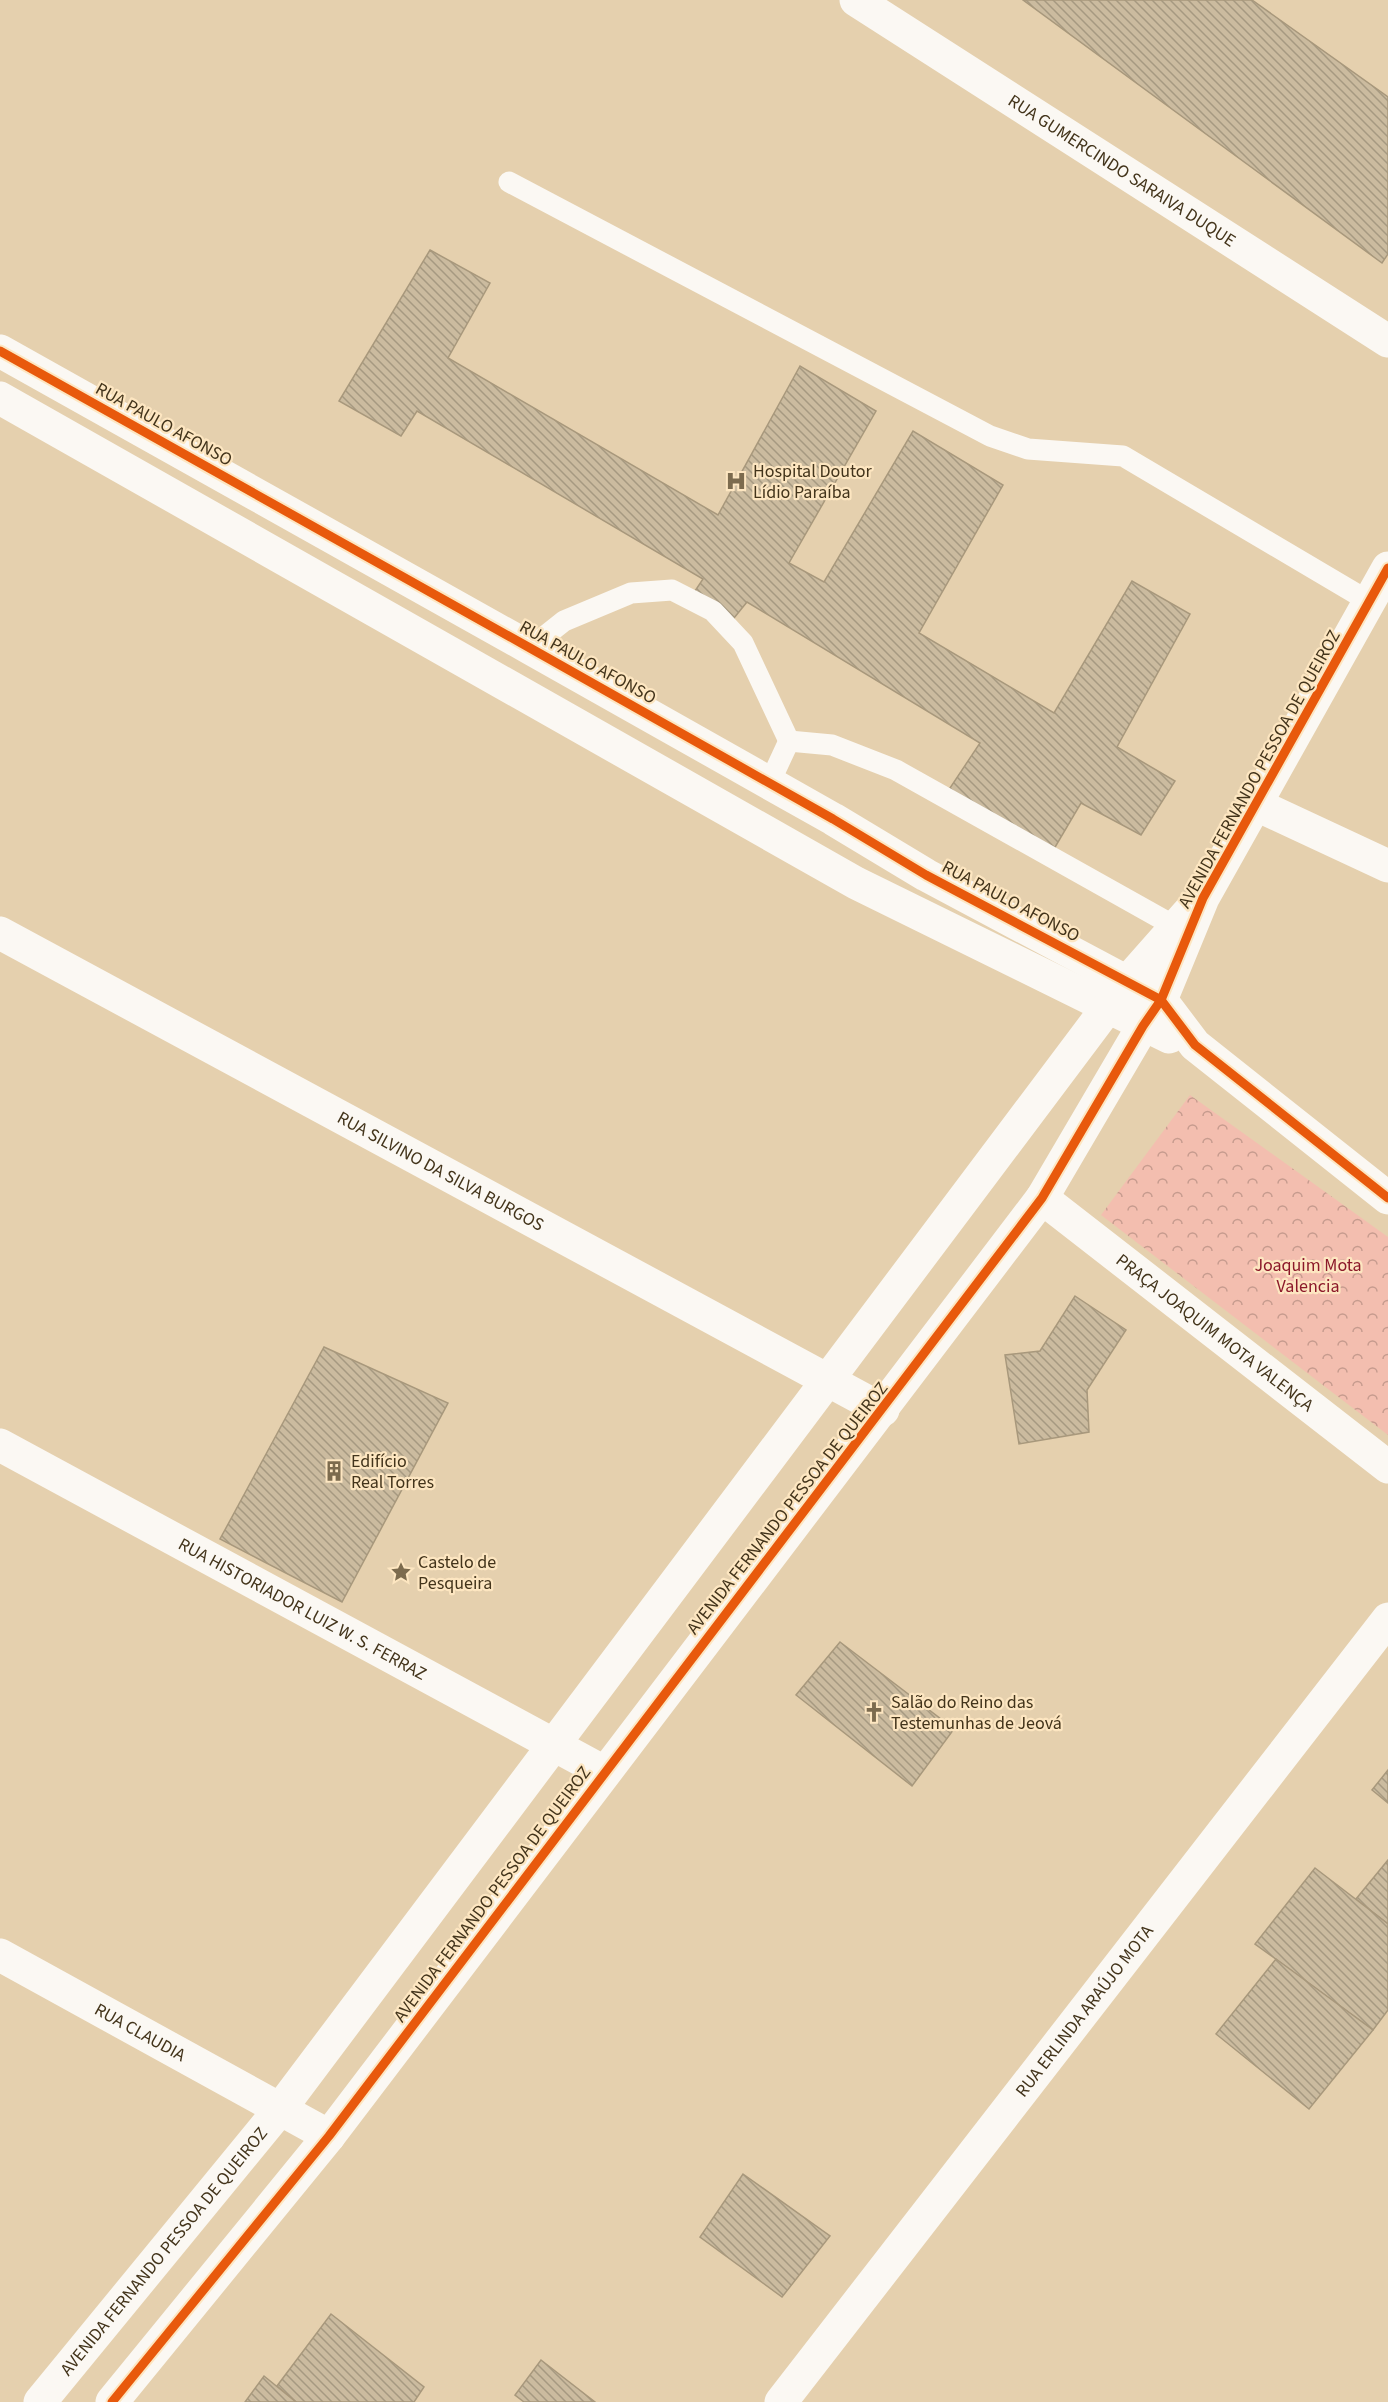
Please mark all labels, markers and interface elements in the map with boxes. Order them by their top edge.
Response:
street label: RUA GUMERCINDO SARAIVA DUQUE [1003,89,1241,253]
street label: RUA PAULO AFONSO [91,376,237,472]
place label: Hospital Doutor Lídio Paraíba [753,459,873,505]
hospital icon: Hospital Doutor Lídio Paraíba [724,469,748,493]
street label: RUA PAULO AFONSO [515,614,661,710]
street label: AVENIDA FERNANDO PESSOA DE QUEIROZ [1172,626,1347,913]
street label: RUA PAULO AFONSO [937,855,1084,948]
street label: RUA SILVINO DA SILVA BURGOS [333,1106,548,1238]
street label: PRAÇA JOAQUIM MOTA VALENÇA [1110,1248,1319,1418]
park label: Joaquim Mota Valencia [1254,1253,1362,1299]
street label: AVENIDA FERNANDO PESSOA DE QUEIROZ [681,1377,894,1640]
place label: Edifício Real Torres [351,1449,434,1495]
building icon: Edifício Real Torres [322,1459,346,1483]
street label: RUA HISTORIADOR LUIZ W. S. FERRAZ [174,1532,431,1687]
place label: Castelo de Pesqueira [418,1550,496,1596]
place icon: Castelo de Pesqueira [389,1560,413,1584]
place label: Salão do Reino das Testemunhas de Jeová [891,1690,1062,1736]
church icon: Salão do Reino das Testemunhas de Jeová [862,1700,886,1724]
street label: AVENIDA FERNANDO PESSOA DE QUEIROZ [388,1761,597,2027]
street label: RUA ERLINDA ARAÚJO MOTA [1010,1920,1160,2102]
street label: RUA CLAUDIA [90,1997,190,2068]
street label: AVENIDA FERNANDO PESSOA DE QUEIROZ [55,2122,273,2381]

